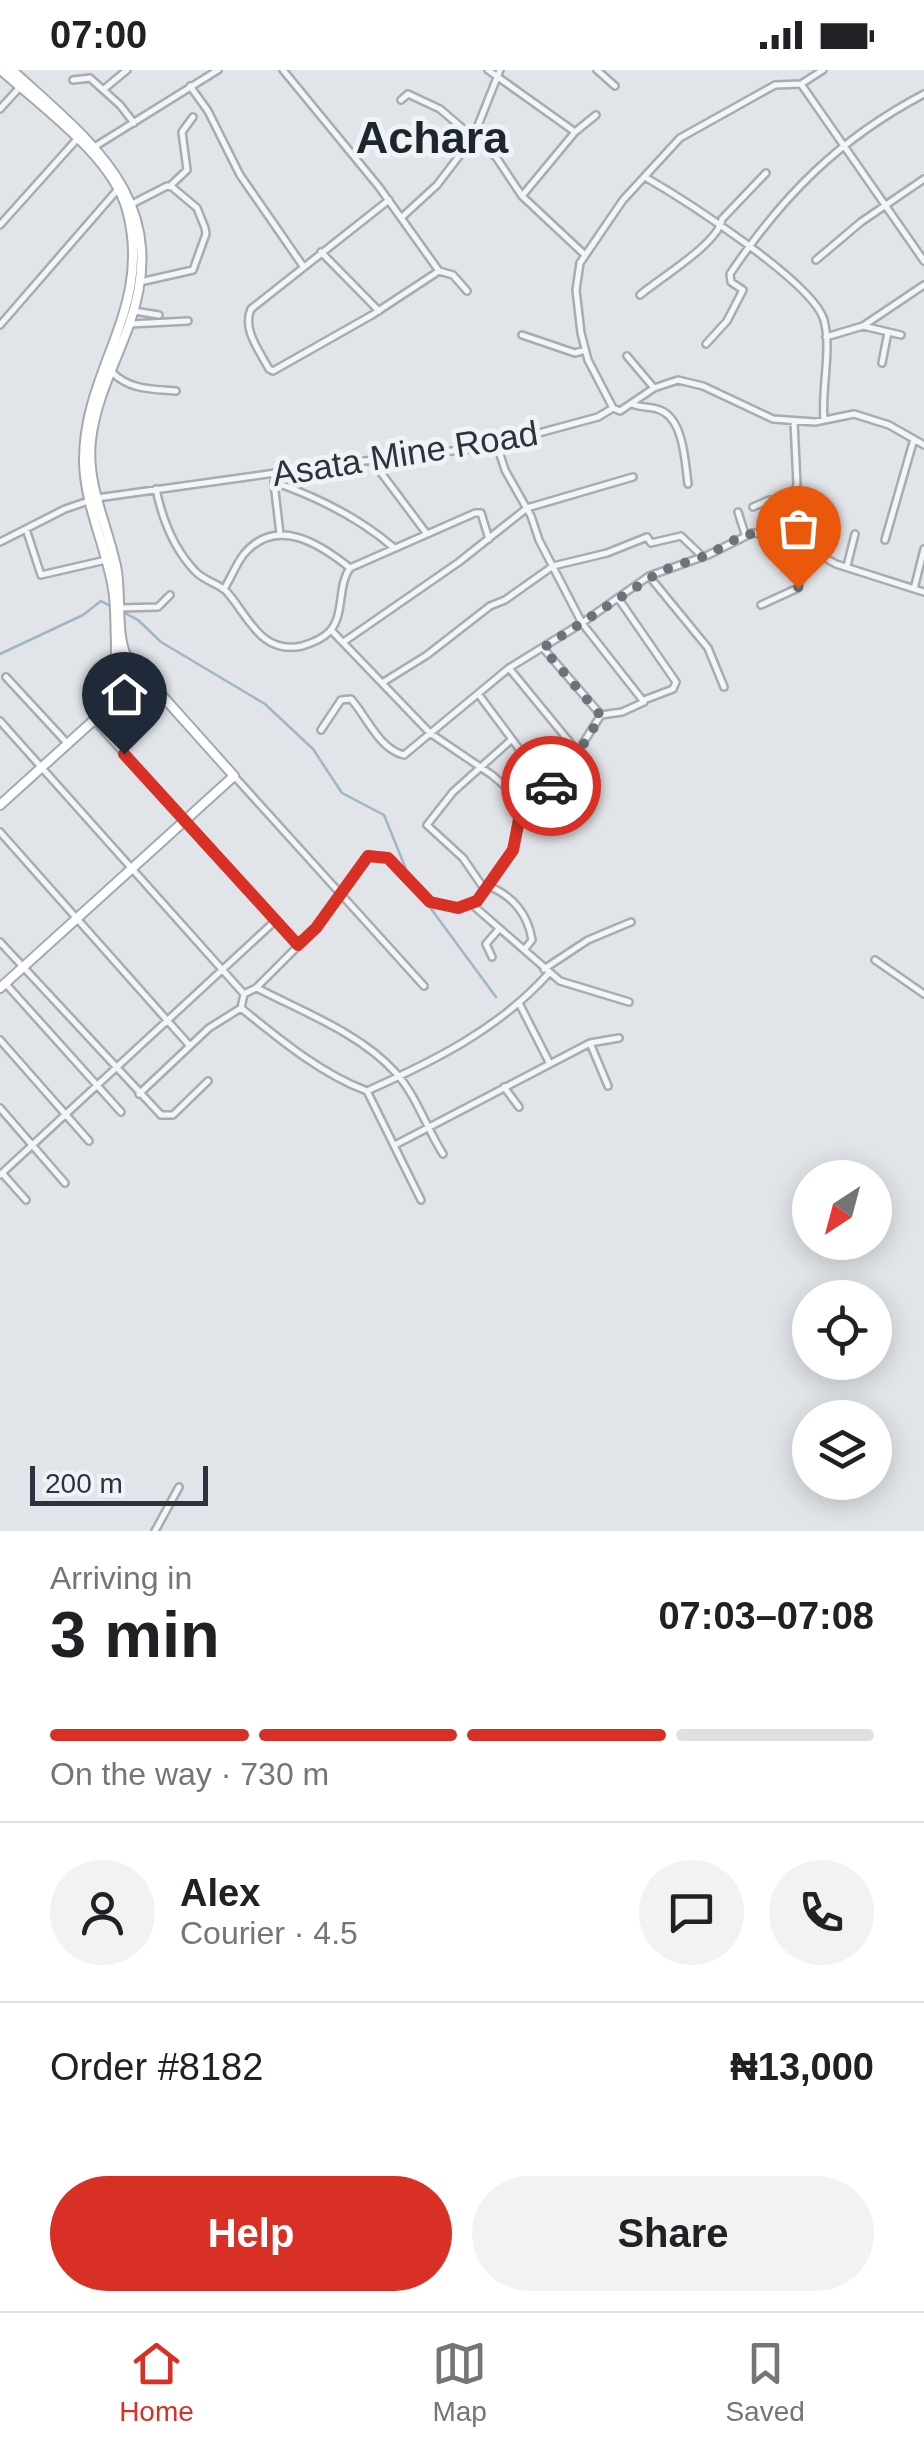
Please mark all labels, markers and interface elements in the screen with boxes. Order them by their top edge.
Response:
text: 07:00 [50,14,147,56]
district label: Achara [356,112,509,163]
street label: Asata Mine Road [269,413,541,493]
pin [756,486,841,589]
icon: bag [771,501,826,556]
pin [82,652,167,755]
icon: home [97,667,152,722]
courier [501,736,601,836]
icon: car [524,759,579,814]
north arrow [792,1160,892,1260]
map controls [792,1160,892,1500]
button: locate [792,1280,892,1380]
button: layers [792,1400,892,1500]
scale bar [30,1461,208,1506]
text: 200 m [45,1468,123,1499]
text: Arriving in [50,1560,192,1596]
text: 07:03–07:08 [658,1595,874,1637]
text: 3 min [50,1598,220,1671]
text: On the way · 730 m [50,1756,329,1792]
button: person [50,1860,155,1965]
button: chat [639,1860,744,1965]
button: phone [769,1860,874,1965]
text: Alex [180,1872,260,1914]
text: Courier · 4.5 [180,1915,358,1951]
text: Order #8182 [50,2046,263,2088]
text: ₦13,000 [730,2046,874,2088]
button: Help [50,2176,452,2291]
button: Share [472,2176,874,2291]
tab: Home [119,2336,194,2428]
tab: Map [432,2336,487,2428]
tab: Saved [725,2336,805,2428]

